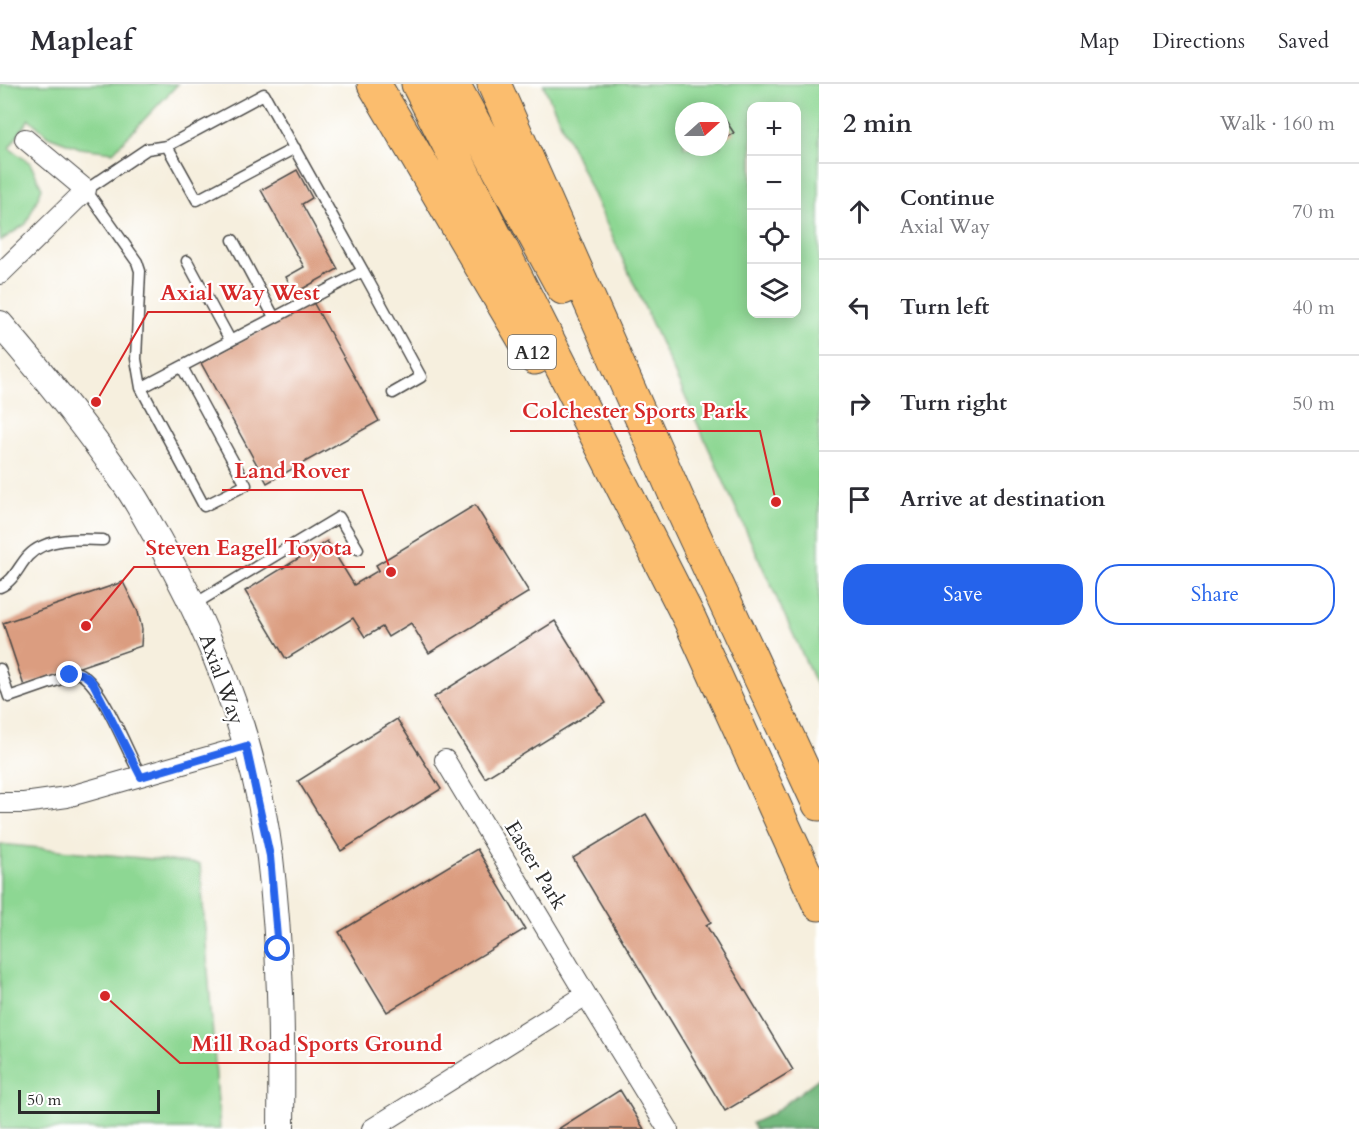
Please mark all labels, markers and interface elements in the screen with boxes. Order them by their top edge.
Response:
text: Mapleaf [30,22,133,60]
text: Map [1079,27,1119,56]
text: Directions [1152,27,1245,56]
text: Saved [1278,27,1329,56]
north arrow [675,102,729,156]
map controls [747,102,801,318]
button: + [747,102,801,156]
text: 2 min [843,106,912,141]
text: Walk · 160 m [1220,110,1335,137]
button: − [747,156,801,210]
text: Continue [900,183,995,213]
icon: ahead [843,195,876,228]
text: 70 m [1292,198,1335,225]
button: locate [747,210,801,264]
text: Axial Way [900,213,990,240]
button: layers [747,264,801,318]
callout: Axial Way West [148,272,331,312]
text: Axial Way West [160,278,320,308]
icon: left [843,291,876,324]
text: Turn left [900,292,989,322]
text: 40 m [1292,294,1335,321]
road number: A12 [508,335,556,369]
icon: right [843,387,876,420]
text: Turn right [900,388,1007,418]
text: 50 m [1292,390,1335,417]
callout: Colchester Sports Park [510,391,760,431]
text: Colchester Sports Park [522,396,748,426]
callout: Land Rover [222,450,362,490]
text: Land Rover [234,456,350,486]
icon: arrive [843,483,876,516]
text: Arrive at destination [900,484,1105,514]
callout: Steven Eagell Toyota [134,527,365,567]
text: Steven Eagell Toyota [145,533,353,563]
button: Save [843,564,1083,625]
button: Share [1095,564,1335,625]
street label: Axial Way [192,630,251,729]
route end [56,661,82,687]
street label: Easter Park [498,815,574,916]
route start [264,935,290,961]
callout: Mill Road Sports Ground [180,1023,455,1063]
text: Mill Road Sports Ground [191,1029,443,1059]
scale bar [18,1087,160,1114]
text: 50 m [27,1089,61,1111]

